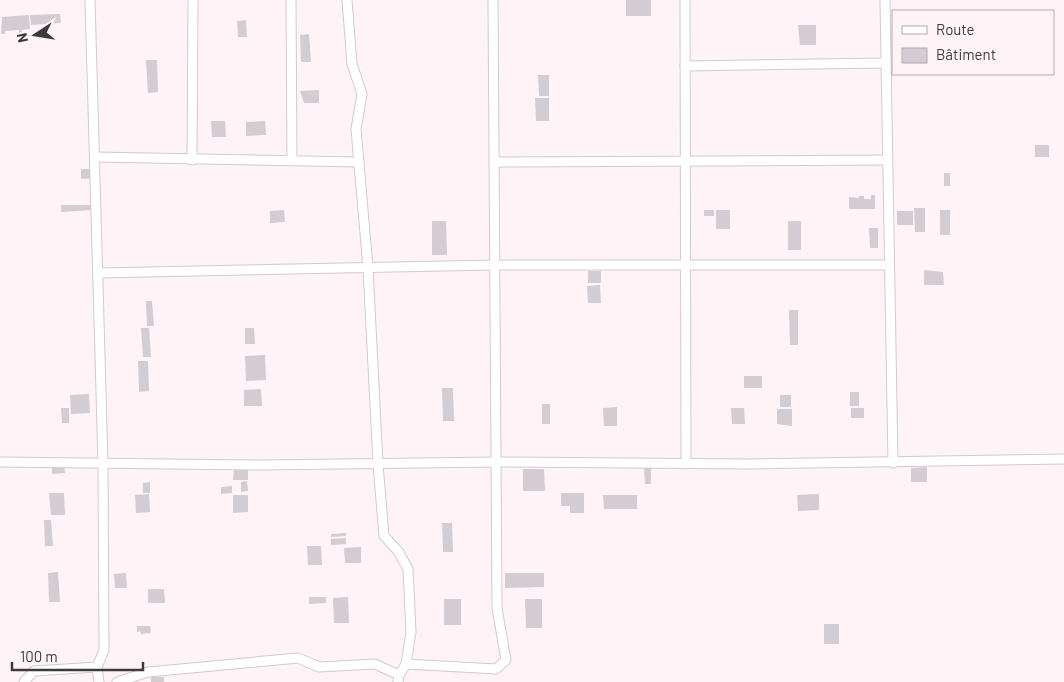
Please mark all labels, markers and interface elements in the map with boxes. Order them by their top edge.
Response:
north arrow [10,10,60,60]
legend [892,10,1054,75]
text: Route [936,20,975,38]
text: N [13,31,31,44]
text: Bâtiment [936,45,996,63]
scale bar [12,640,144,672]
text: 100 m [20,647,58,665]

